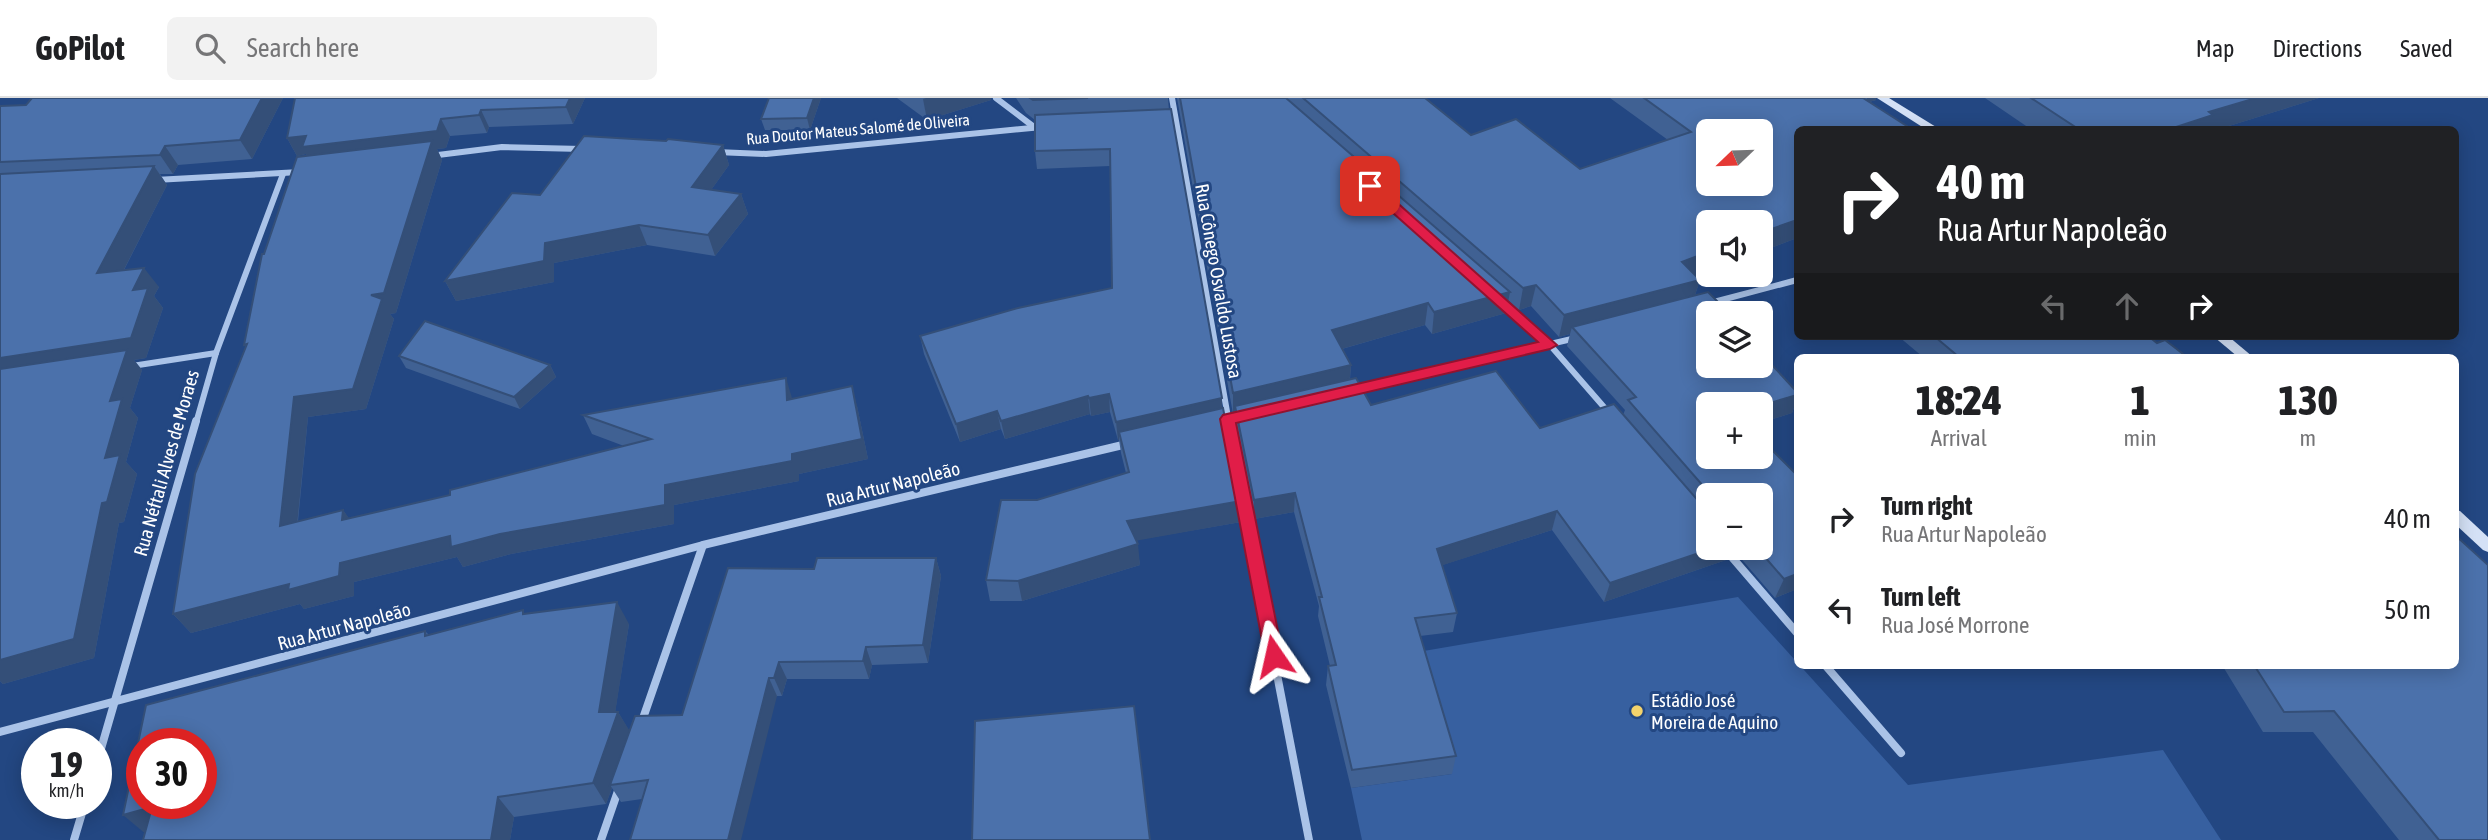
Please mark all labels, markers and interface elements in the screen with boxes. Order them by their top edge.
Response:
search box [167,17,657,80]
text: GoPilot [35,29,125,67]
icon: search [191,29,229,67]
text: Search here [247,33,359,63]
text: Map [2196,35,2234,62]
text: Directions [2272,35,2362,62]
text: Saved [2400,35,2453,62]
street label: Rua Doutor Mateus Salomé de Oliveira [746,110,970,148]
north arrow [1696,119,1773,196]
map controls [1696,119,1773,560]
text: 40 m [1937,153,2025,209]
icon: right [1822,154,1913,245]
pin [1340,156,1400,216]
icon: arrive [1351,167,1389,205]
street label: Rua Cônego Osvaldo Lustosa [1191,182,1247,380]
button: sound [1696,210,1773,287]
text: Rua Artur Napoleão [1937,211,2168,248]
icon: left [2035,287,2073,325]
icon: ahead [2108,287,2146,325]
icon: right [2181,287,2219,325]
button: layers [1696,301,1773,378]
street label: Rua Néftali Alves de Moraes [129,367,203,559]
text: 18:24 [1916,376,2002,424]
text: 1 [2130,376,2150,424]
text: 130 [2278,376,2337,424]
button: + [1696,392,1773,469]
text: Arrival [1931,425,1987,451]
text: min [2124,425,2157,451]
text: m [2300,425,2316,451]
street label: Rua Artur Napoleão [824,457,962,511]
button: − [1696,483,1773,560]
text: Turn right [1881,491,1972,521]
icon: right [1822,500,1860,538]
text: 40 m [2384,504,2431,534]
text: Rua Artur Napoleão [1881,521,2047,547]
text: Turn left [1881,582,1961,612]
icon: left [1822,591,1860,629]
text: 50 m [2384,595,2431,625]
street label: Rua Artur Napoleão [275,598,413,654]
text: Rua José Morrone [1881,612,2030,638]
position arrow [1237,619,1311,693]
place label: Estádio José Moreira de Aquino [1651,689,1778,733]
marker: Estádio José Moreira de Aquino [1629,703,1645,719]
speed limit sign: 30 [126,728,217,819]
text: 19 [50,744,83,784]
text: km/h [49,780,84,801]

